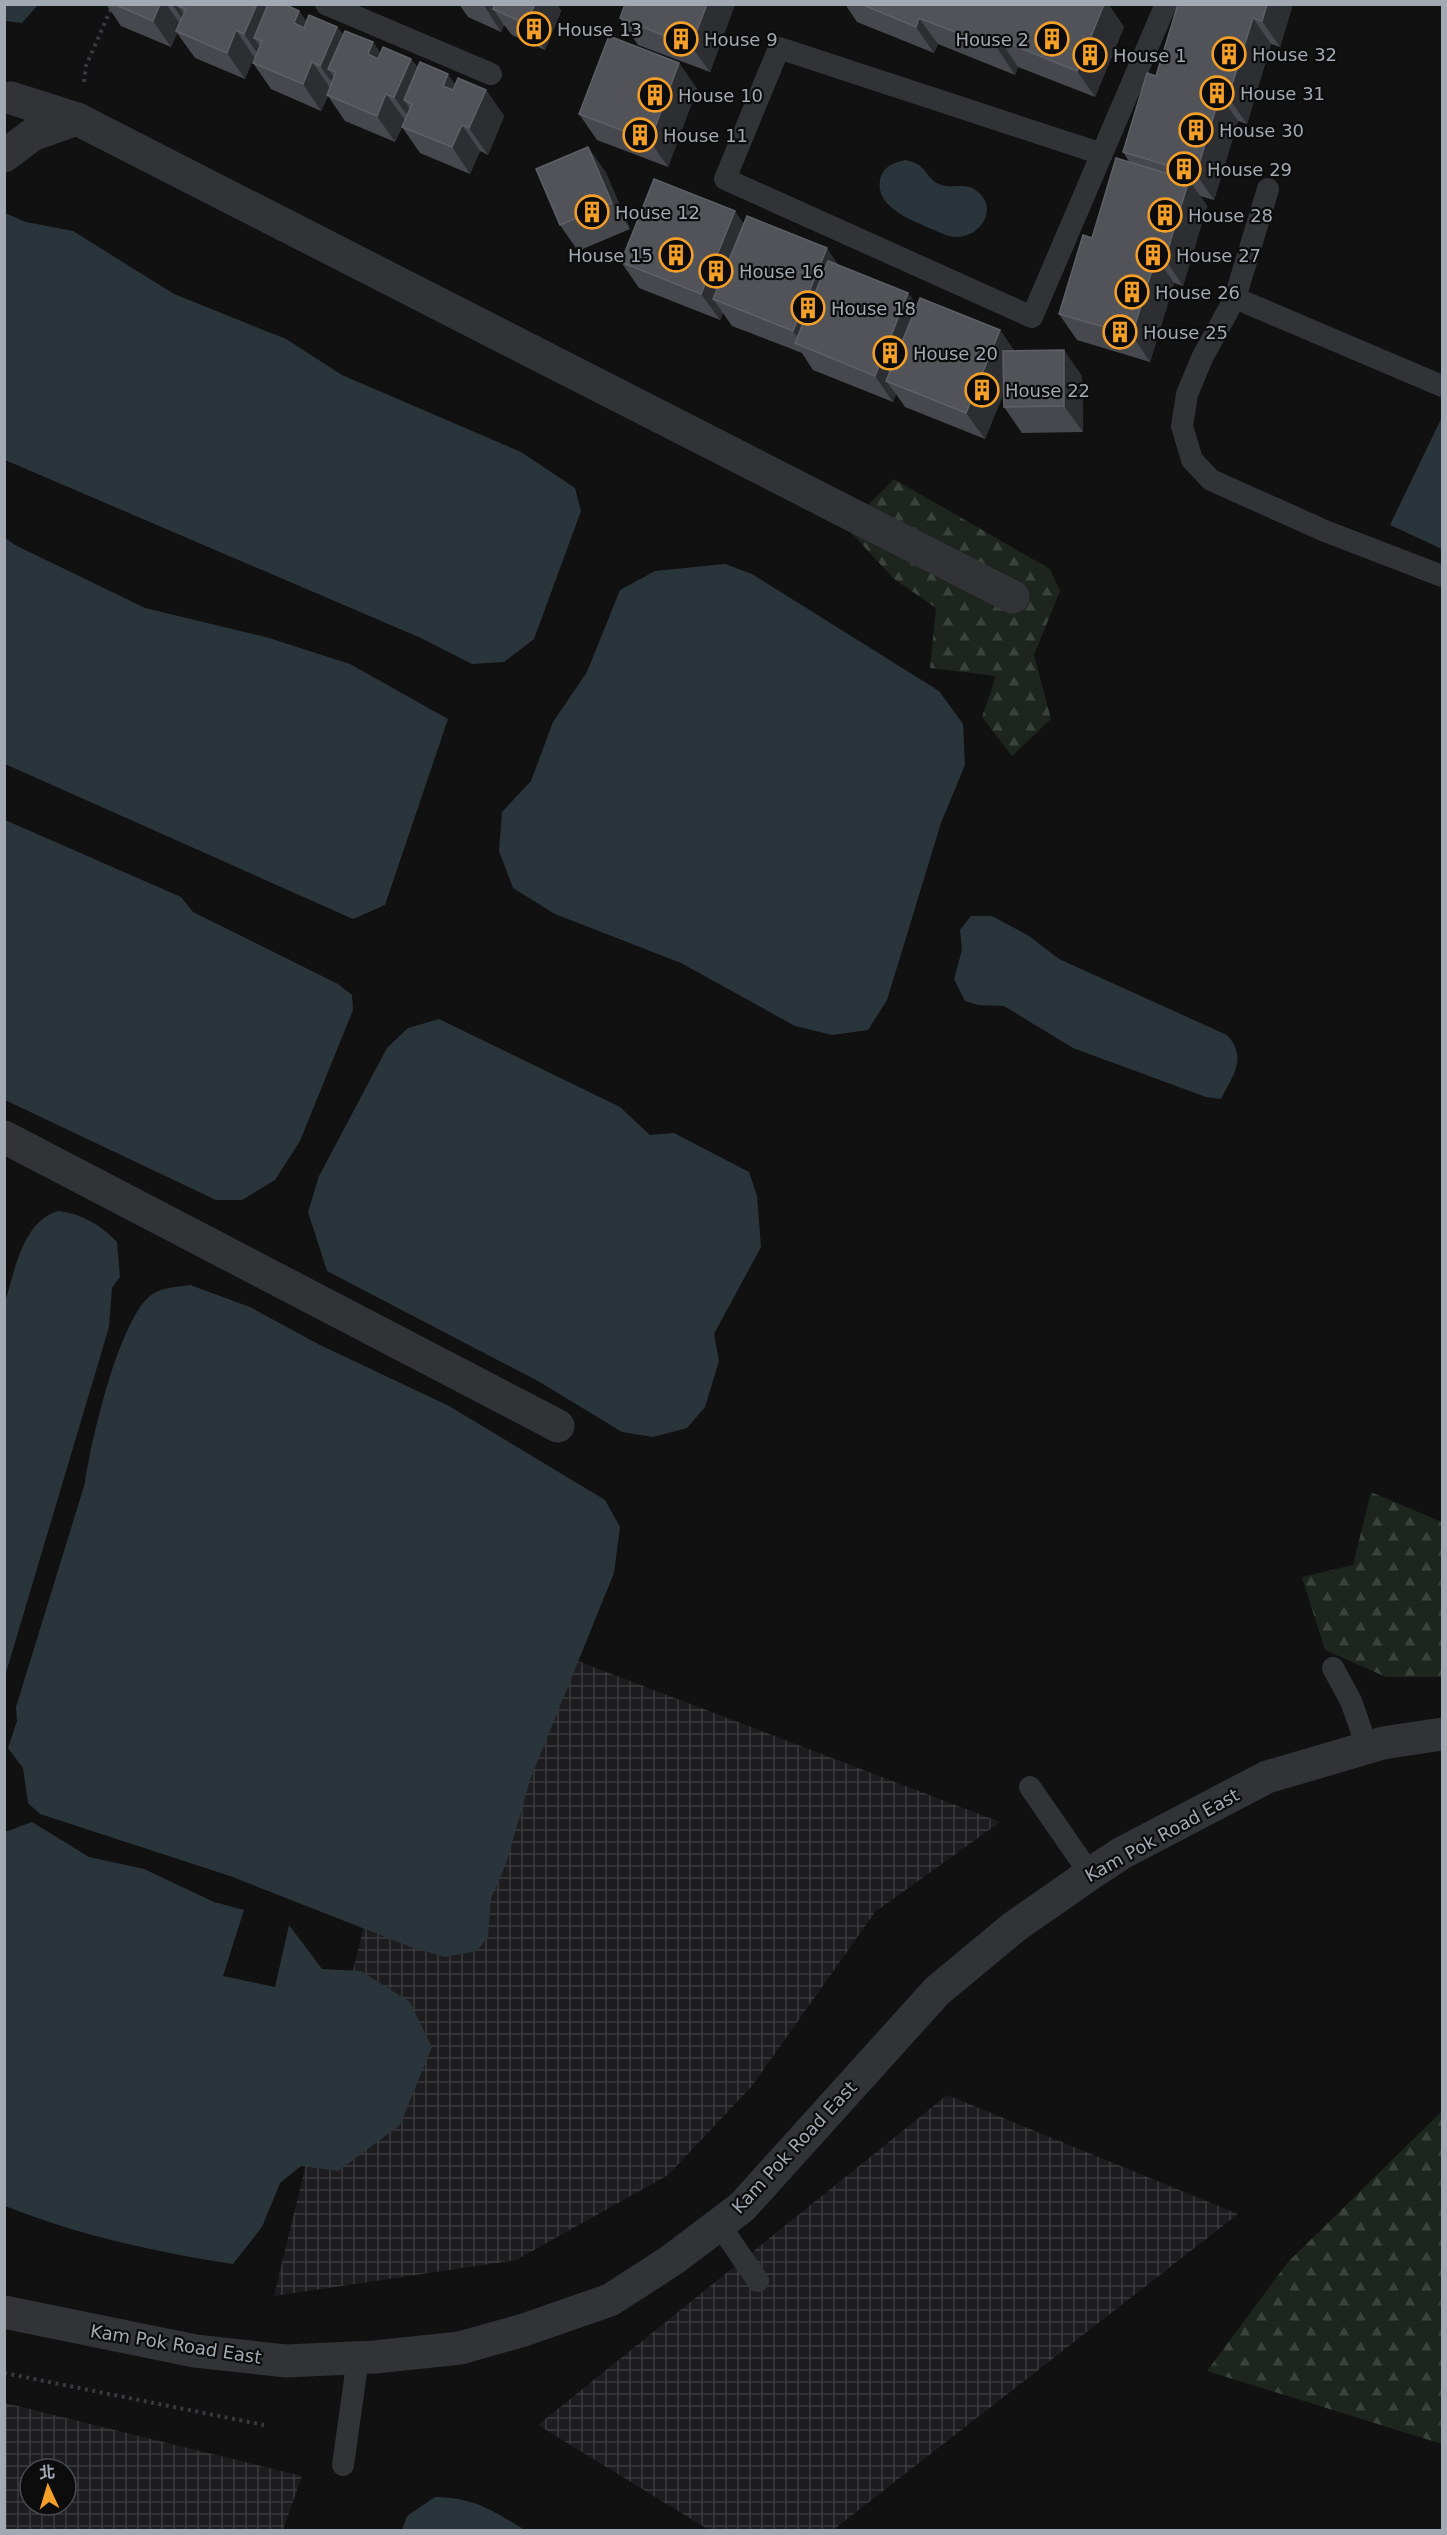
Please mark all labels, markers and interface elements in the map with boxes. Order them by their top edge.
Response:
building icon: House 13 [516,11,552,47]
place label: House 13 [557,19,642,40]
building icon: House 9 [663,21,699,57]
building icon: House 2 [1034,21,1070,57]
place label: House 9 [704,29,778,50]
place label: House 2 [955,29,1029,50]
building icon: House 32 [1211,36,1247,72]
building icon: House 1 [1072,37,1108,73]
place label: House 32 [1252,44,1337,65]
place label: House 1 [1113,45,1187,66]
building icon: House 31 [1199,75,1235,111]
building icon: House 10 [637,77,673,113]
place label: House 31 [1240,83,1325,104]
place label: House 10 [678,85,763,106]
building icon: House 30 [1178,112,1214,148]
building icon: House 11 [622,117,658,153]
place label: House 30 [1219,120,1304,141]
place label: House 11 [663,125,748,146]
building icon: House 29 [1166,151,1202,187]
place label: House 29 [1207,159,1292,180]
building icon: House 12 [574,194,610,230]
building icon: House 28 [1147,197,1183,233]
place label: House 12 [615,202,700,223]
place label: House 28 [1188,205,1273,226]
building icon: House 15 [658,237,694,273]
building icon: House 27 [1135,237,1171,273]
place label: House 15 [568,245,653,266]
place label: House 27 [1176,245,1261,266]
building icon: House 16 [698,253,734,289]
place label: House 16 [739,261,824,282]
building icon: House 26 [1114,274,1150,310]
place label: House 26 [1155,282,1240,303]
building icon: House 18 [790,290,826,326]
place label: House 18 [831,298,916,319]
building icon: House 25 [1102,314,1138,350]
place label: House 25 [1143,322,1228,343]
building icon: House 20 [872,335,908,371]
place label: House 20 [913,343,998,364]
building icon: House 22 [964,372,1000,408]
place label: House 22 [1005,380,1090,401]
street label: Kam Pok Road East [1081,1784,1243,1886]
street label: Kam Pok Road East [727,2077,861,2217]
street label: Kam Pok Road East [89,2320,263,2368]
north arrow [18,2457,78,2517]
text: 北 [38,2462,56,2483]

